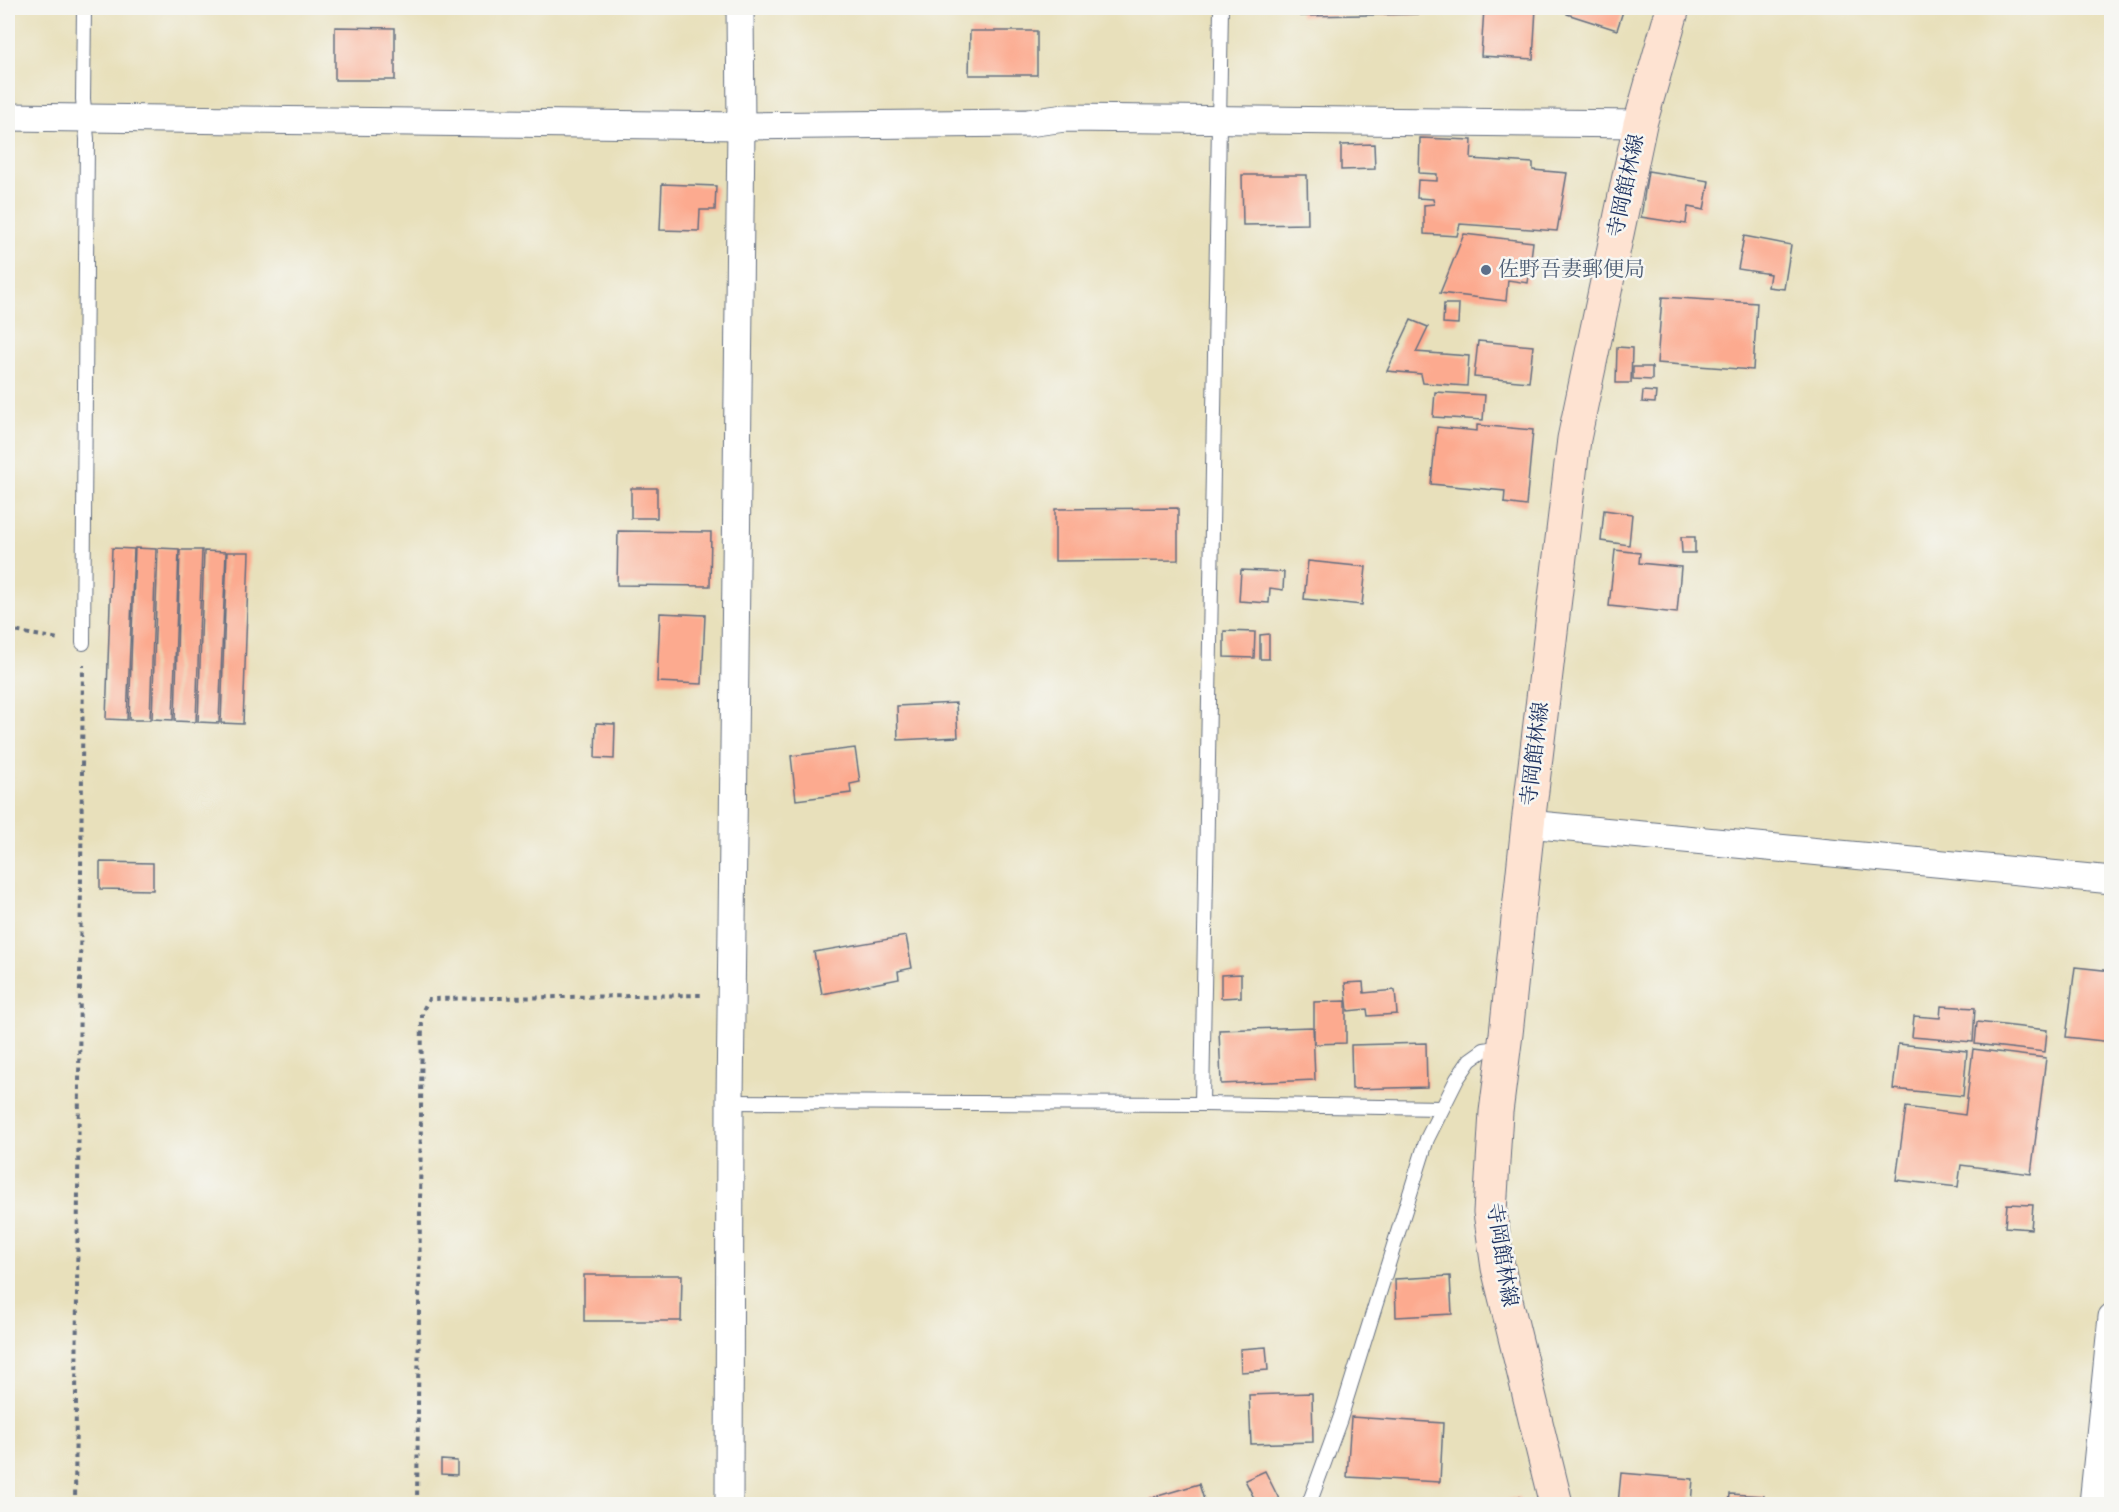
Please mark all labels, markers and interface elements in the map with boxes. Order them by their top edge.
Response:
street label: 寺岡館林線 [1604,132,1648,240]
place label: 佐野吾妻郵便局 [1498,258,1645,281]
marker: 佐野吾妻郵便局 [1479,263,1493,277]
street label: 寺岡館林線 [1517,700,1553,807]
street label: 寺岡館林線 [1482,1201,1522,1308]

